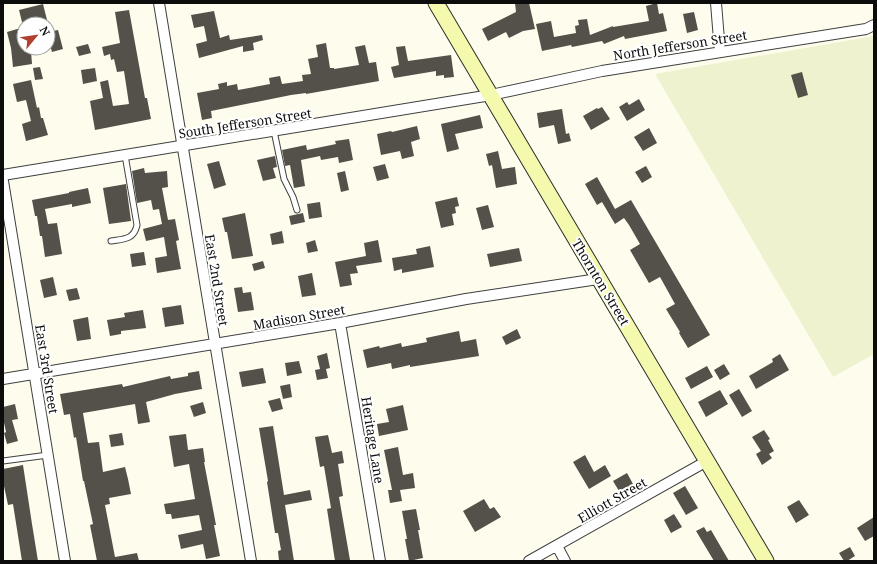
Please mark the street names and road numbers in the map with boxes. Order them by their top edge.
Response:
street label: North Jefferson Street [612,25,748,64]
street label: South Jefferson Street [177,104,313,142]
street label: East 2nd Street [201,233,233,328]
street label: Thornton Street [568,235,634,329]
street label: Madison Street [252,300,347,334]
street label: East 3rd Street [31,323,63,415]
street label: Heritage Lane [357,395,389,485]
street label: Elliott Street [574,473,650,527]

